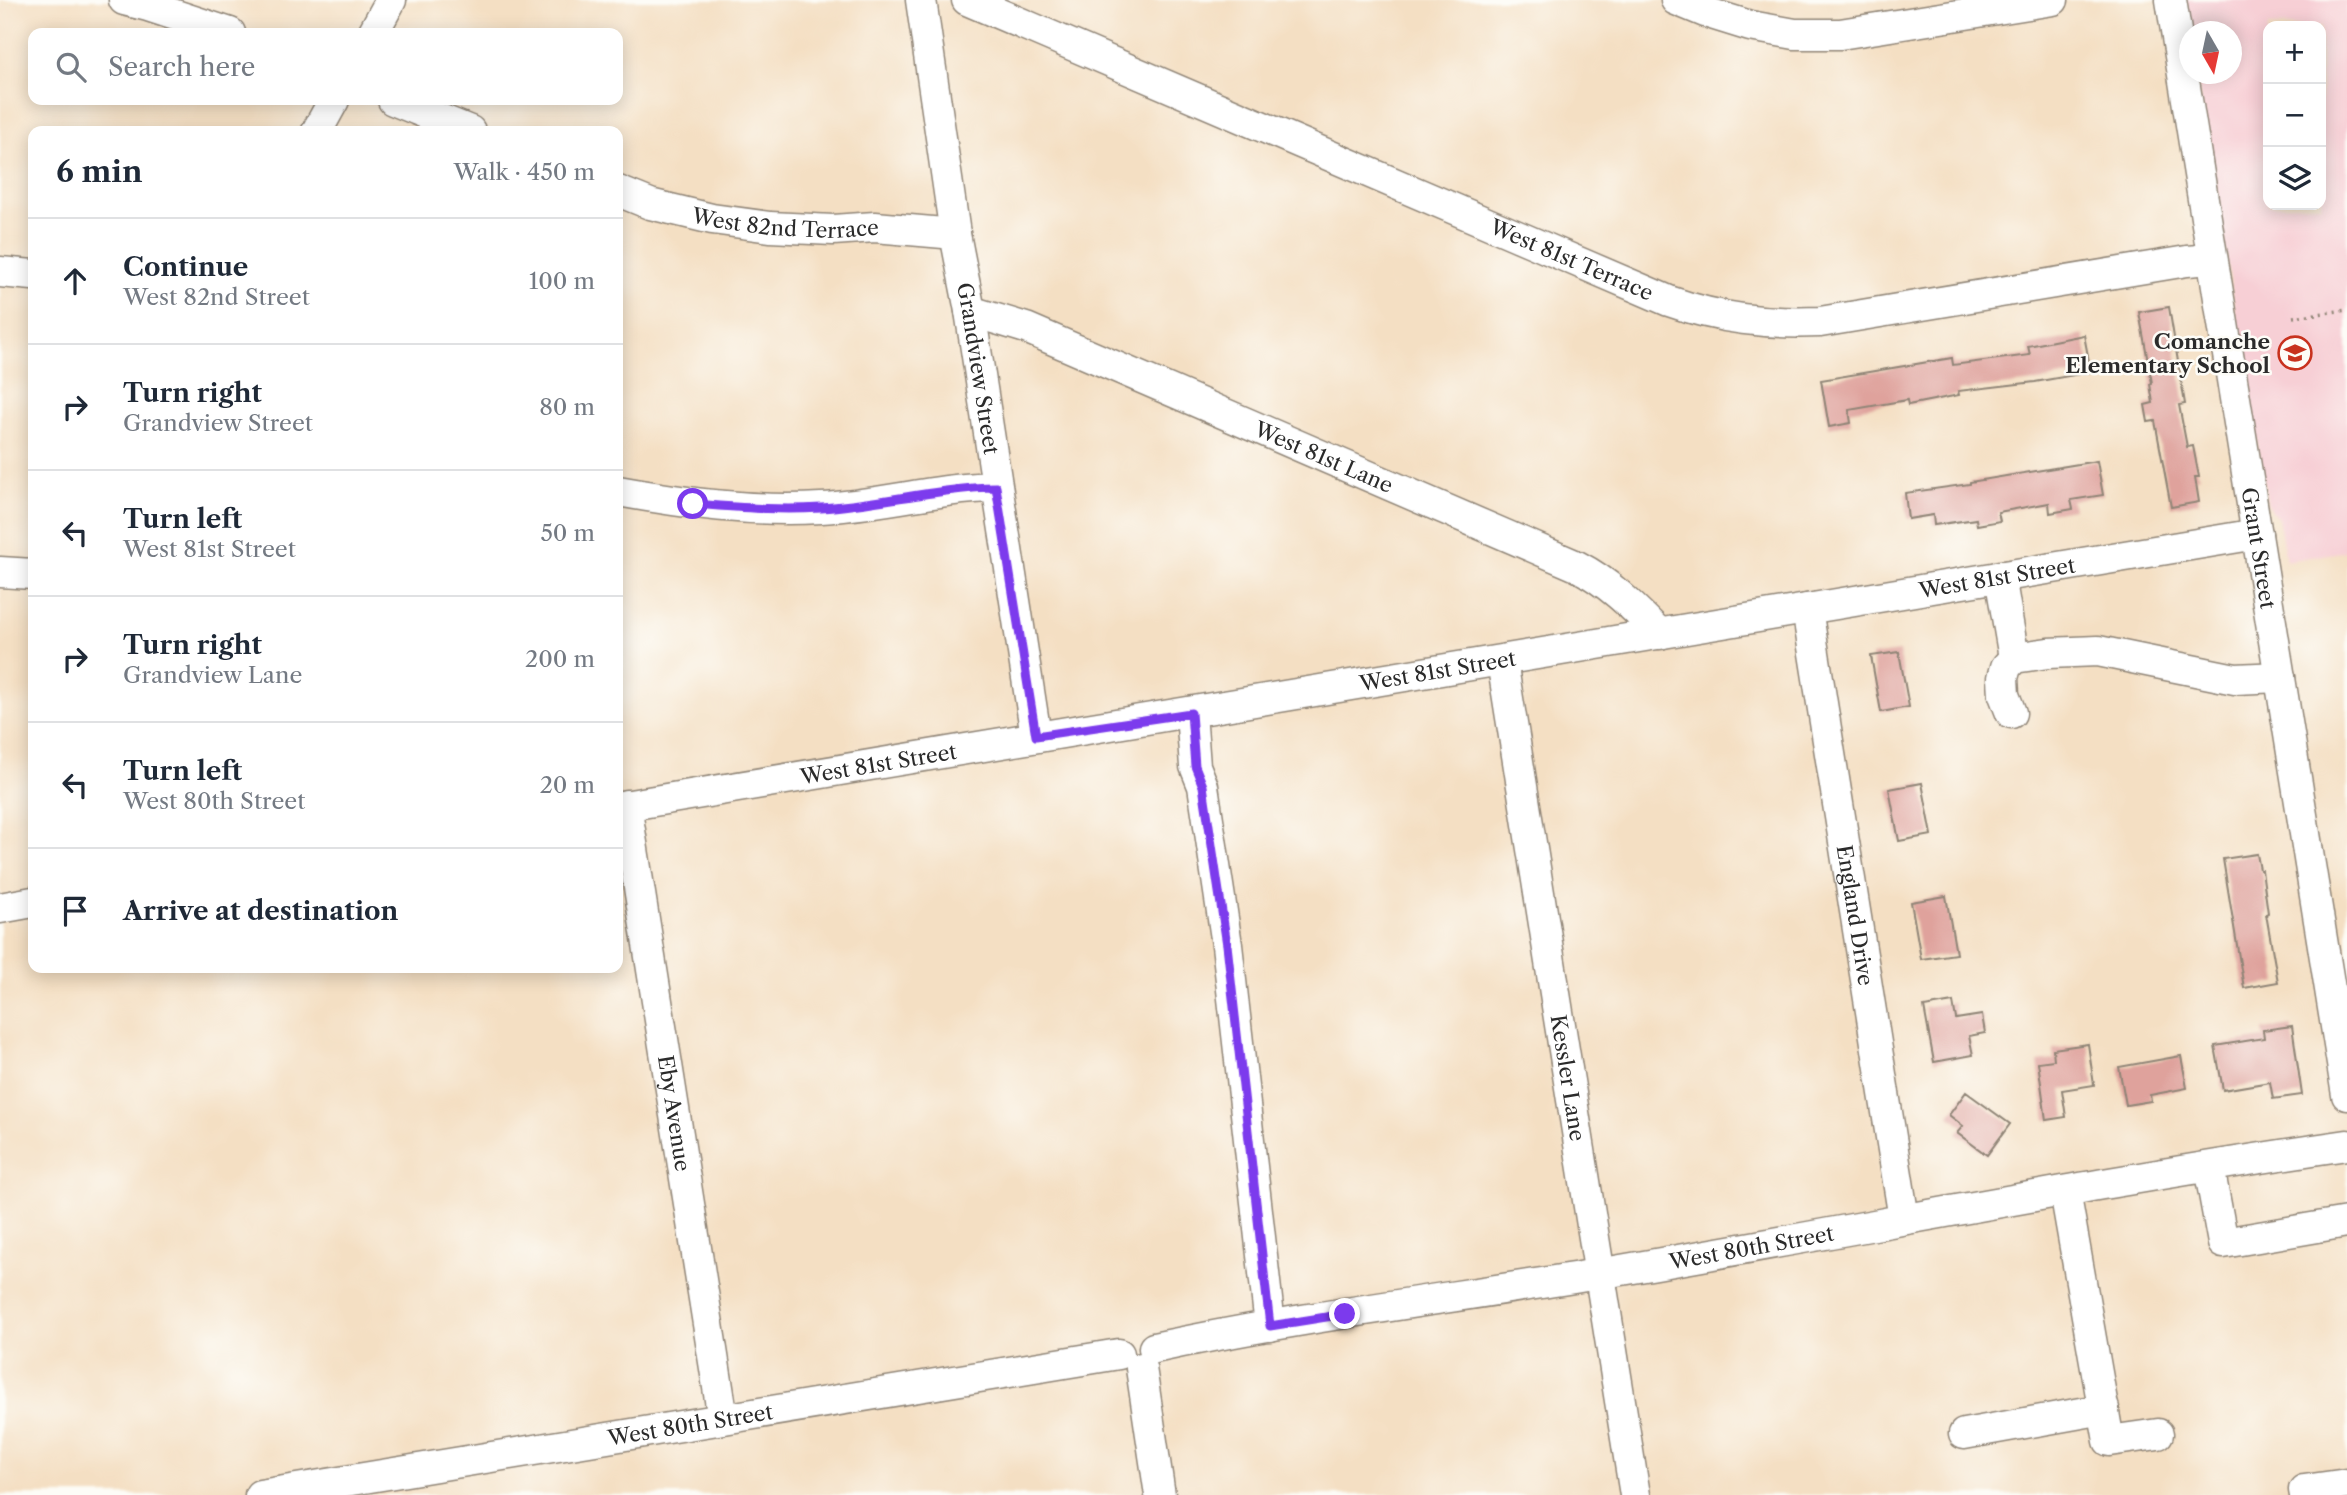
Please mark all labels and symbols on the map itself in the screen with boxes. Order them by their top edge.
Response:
north arrow [2179,21,2242,84]
street label: West 82nd Terrace [689,202,880,243]
street label: West 81st Terrace [1486,213,1657,305]
street label: Grandview Street [952,280,1005,457]
place label: Comanche Elementary School [2065,329,2270,378]
school or university icon: Comanche Elementary School [2276,334,2314,372]
street label: West 81st Lane [1250,415,1397,498]
street label: Grant Street [2237,485,2281,611]
route start [677,488,708,519]
street label: West 81st Street [1916,552,2078,603]
street label: West 81st Street [1357,645,1518,696]
street label: West 81st Street [797,738,959,789]
street label: England Drive [1832,843,1879,987]
street label: Kessler Lane [1546,1013,1591,1143]
street label: Eby Avenue [653,1053,696,1173]
street label: West 80th Street [1666,1220,1836,1274]
route end [1329,1298,1360,1329]
street label: West 80th Street [605,1398,775,1450]

